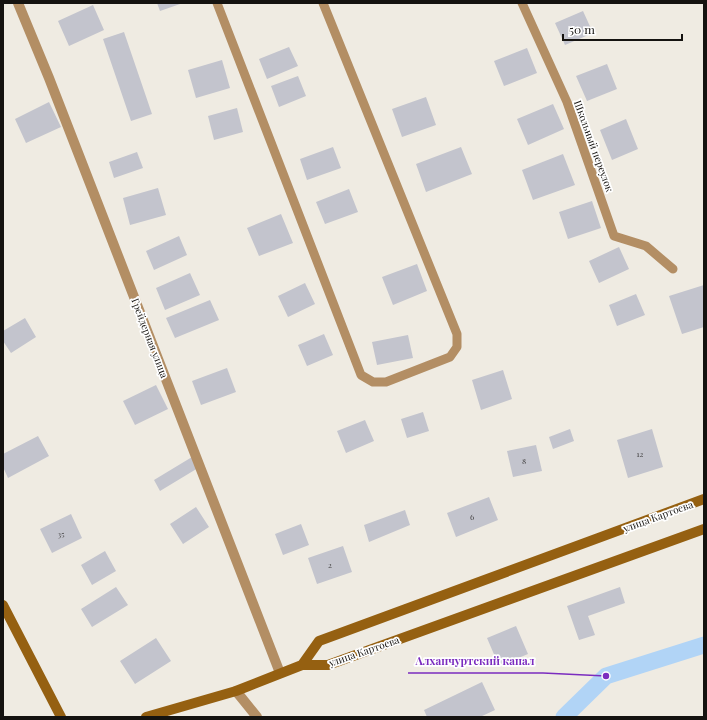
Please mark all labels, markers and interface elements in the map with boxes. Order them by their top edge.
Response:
scale bar [563,16,682,42]
text: 50 m [569,21,595,37]
street label: Школьный переулок [571,98,617,194]
street label: Грейдерная улица [128,296,172,380]
house number: 12 [637,448,644,459]
house number: 8 [522,455,526,466]
street label: улица Картоева [620,497,695,536]
house number: 6 [470,511,474,522]
house number: 35 [58,528,64,539]
house number: 2 [328,559,332,570]
street label: улица Картоева [326,632,401,670]
callout: Алханчуртский канал [408,650,543,673]
text: Алханчуртский канал [415,653,535,668]

